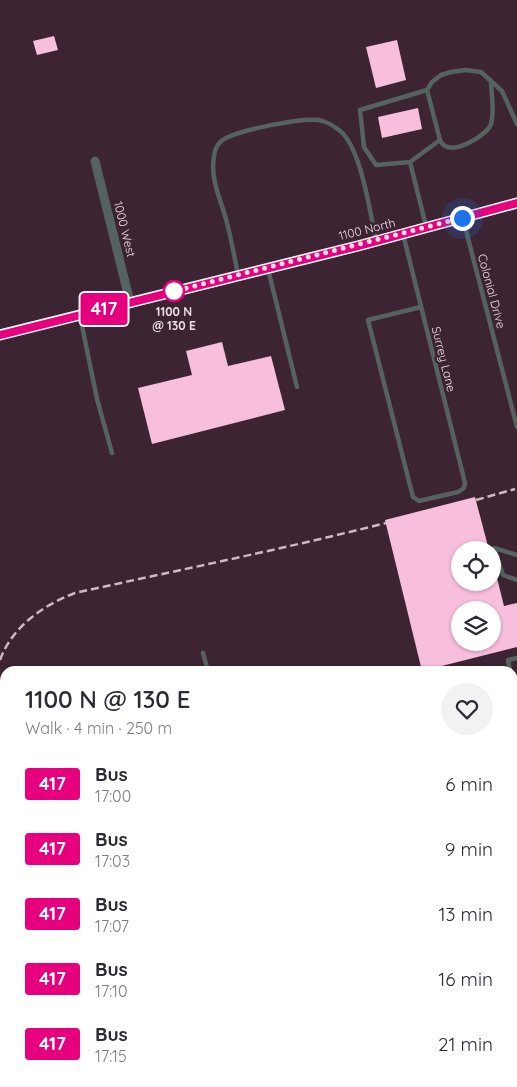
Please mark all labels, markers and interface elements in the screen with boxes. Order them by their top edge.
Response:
street label: 1000 West [111,200,139,258]
your location [450,206,475,231]
street label: 1100 North [337,215,397,243]
street label: Colonial Drive [475,252,509,330]
marker: 1100 N @ 130 E [163,280,185,302]
line badge: 417 [75,293,133,325]
text: 417 [91,297,117,320]
place label: 1100 N @ 130 E [152,304,196,333]
street label: Surrey Lane [429,325,459,393]
map controls [451,541,501,651]
button: locate [451,541,501,591]
button: layers [451,601,501,651]
button: heart [441,683,493,735]
text: 1100 N @ 130 E [25,684,190,714]
text: Walk · 4 min · 250 m [25,718,172,738]
text: Bus [95,762,128,786]
text: 417 [39,772,66,795]
text: 6 min [445,772,493,796]
text: 17:00 [95,786,131,806]
text: Bus [95,827,128,851]
text: 417 [39,837,66,860]
text: 9 min [445,837,493,861]
text: 17:03 [95,851,130,871]
text: Bus [95,892,128,916]
text: 417 [39,902,66,925]
text: 13 min [438,902,493,926]
text: 17:07 [95,916,129,936]
text: Bus [95,957,128,981]
text: 417 [39,967,66,990]
text: 16 min [438,967,493,991]
text: 17:10 [95,981,128,1001]
text: Bus [95,1022,128,1046]
text: 417 [39,1032,66,1055]
text: 21 min [438,1032,493,1056]
text: 17:15 [95,1046,127,1066]

